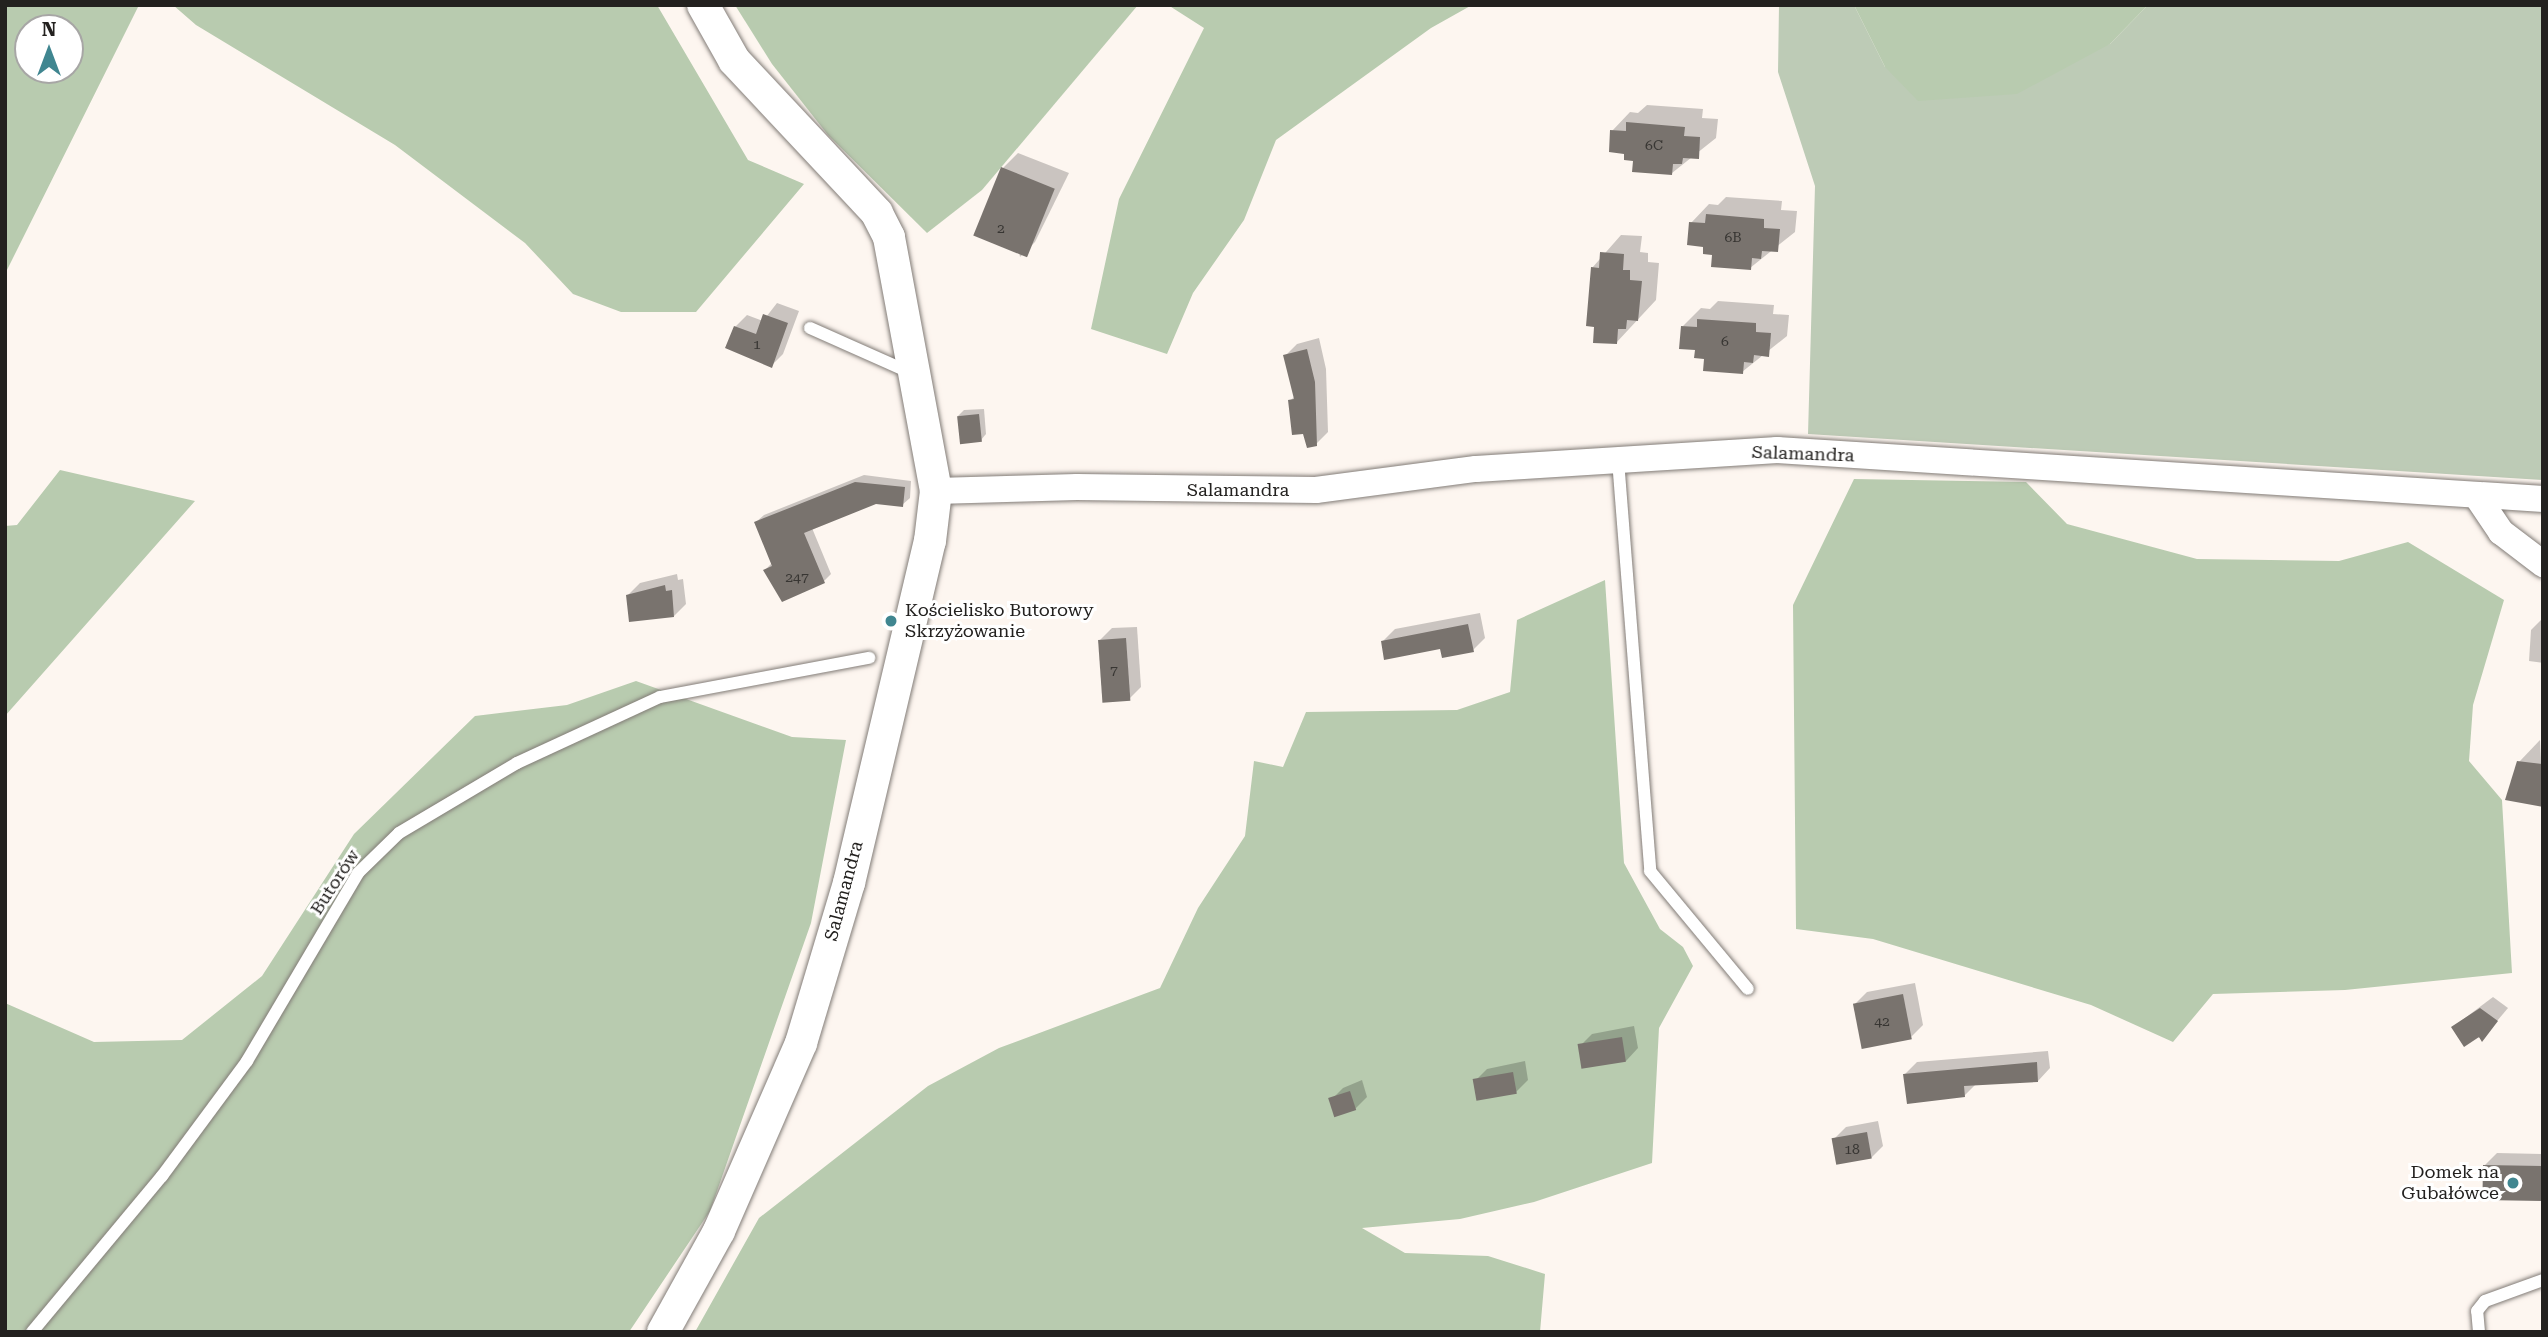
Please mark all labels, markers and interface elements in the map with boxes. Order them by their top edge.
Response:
north arrow [14,14,84,84]
text: N [42,18,56,41]
house number: 6C [1645,137,1663,153]
house number: 2 [997,220,1005,236]
house number: 6B [1724,229,1742,245]
house number: 6 [1721,333,1729,349]
house number: 1 [753,336,761,352]
street label: Salamandra [1751,441,1855,467]
street label: Salamandra [1187,479,1289,501]
house number: 247 [785,569,809,585]
place label: Kościelisko Butorowy Skrzyżowanie [905,600,1094,642]
marker: Kościelisko Butorowy Skrzyżowanie [883,613,899,629]
house number: 7 [1110,662,1118,678]
street label: Salamandra [820,839,868,943]
street label: Butorów [306,845,364,919]
house number: 42 [1874,1013,1890,1029]
house number: 18 [1844,1141,1860,1157]
place label: Domek na Gubałówce [2401,1162,2499,1204]
marker: Domek na Gubałówce [2505,1175,2521,1191]

